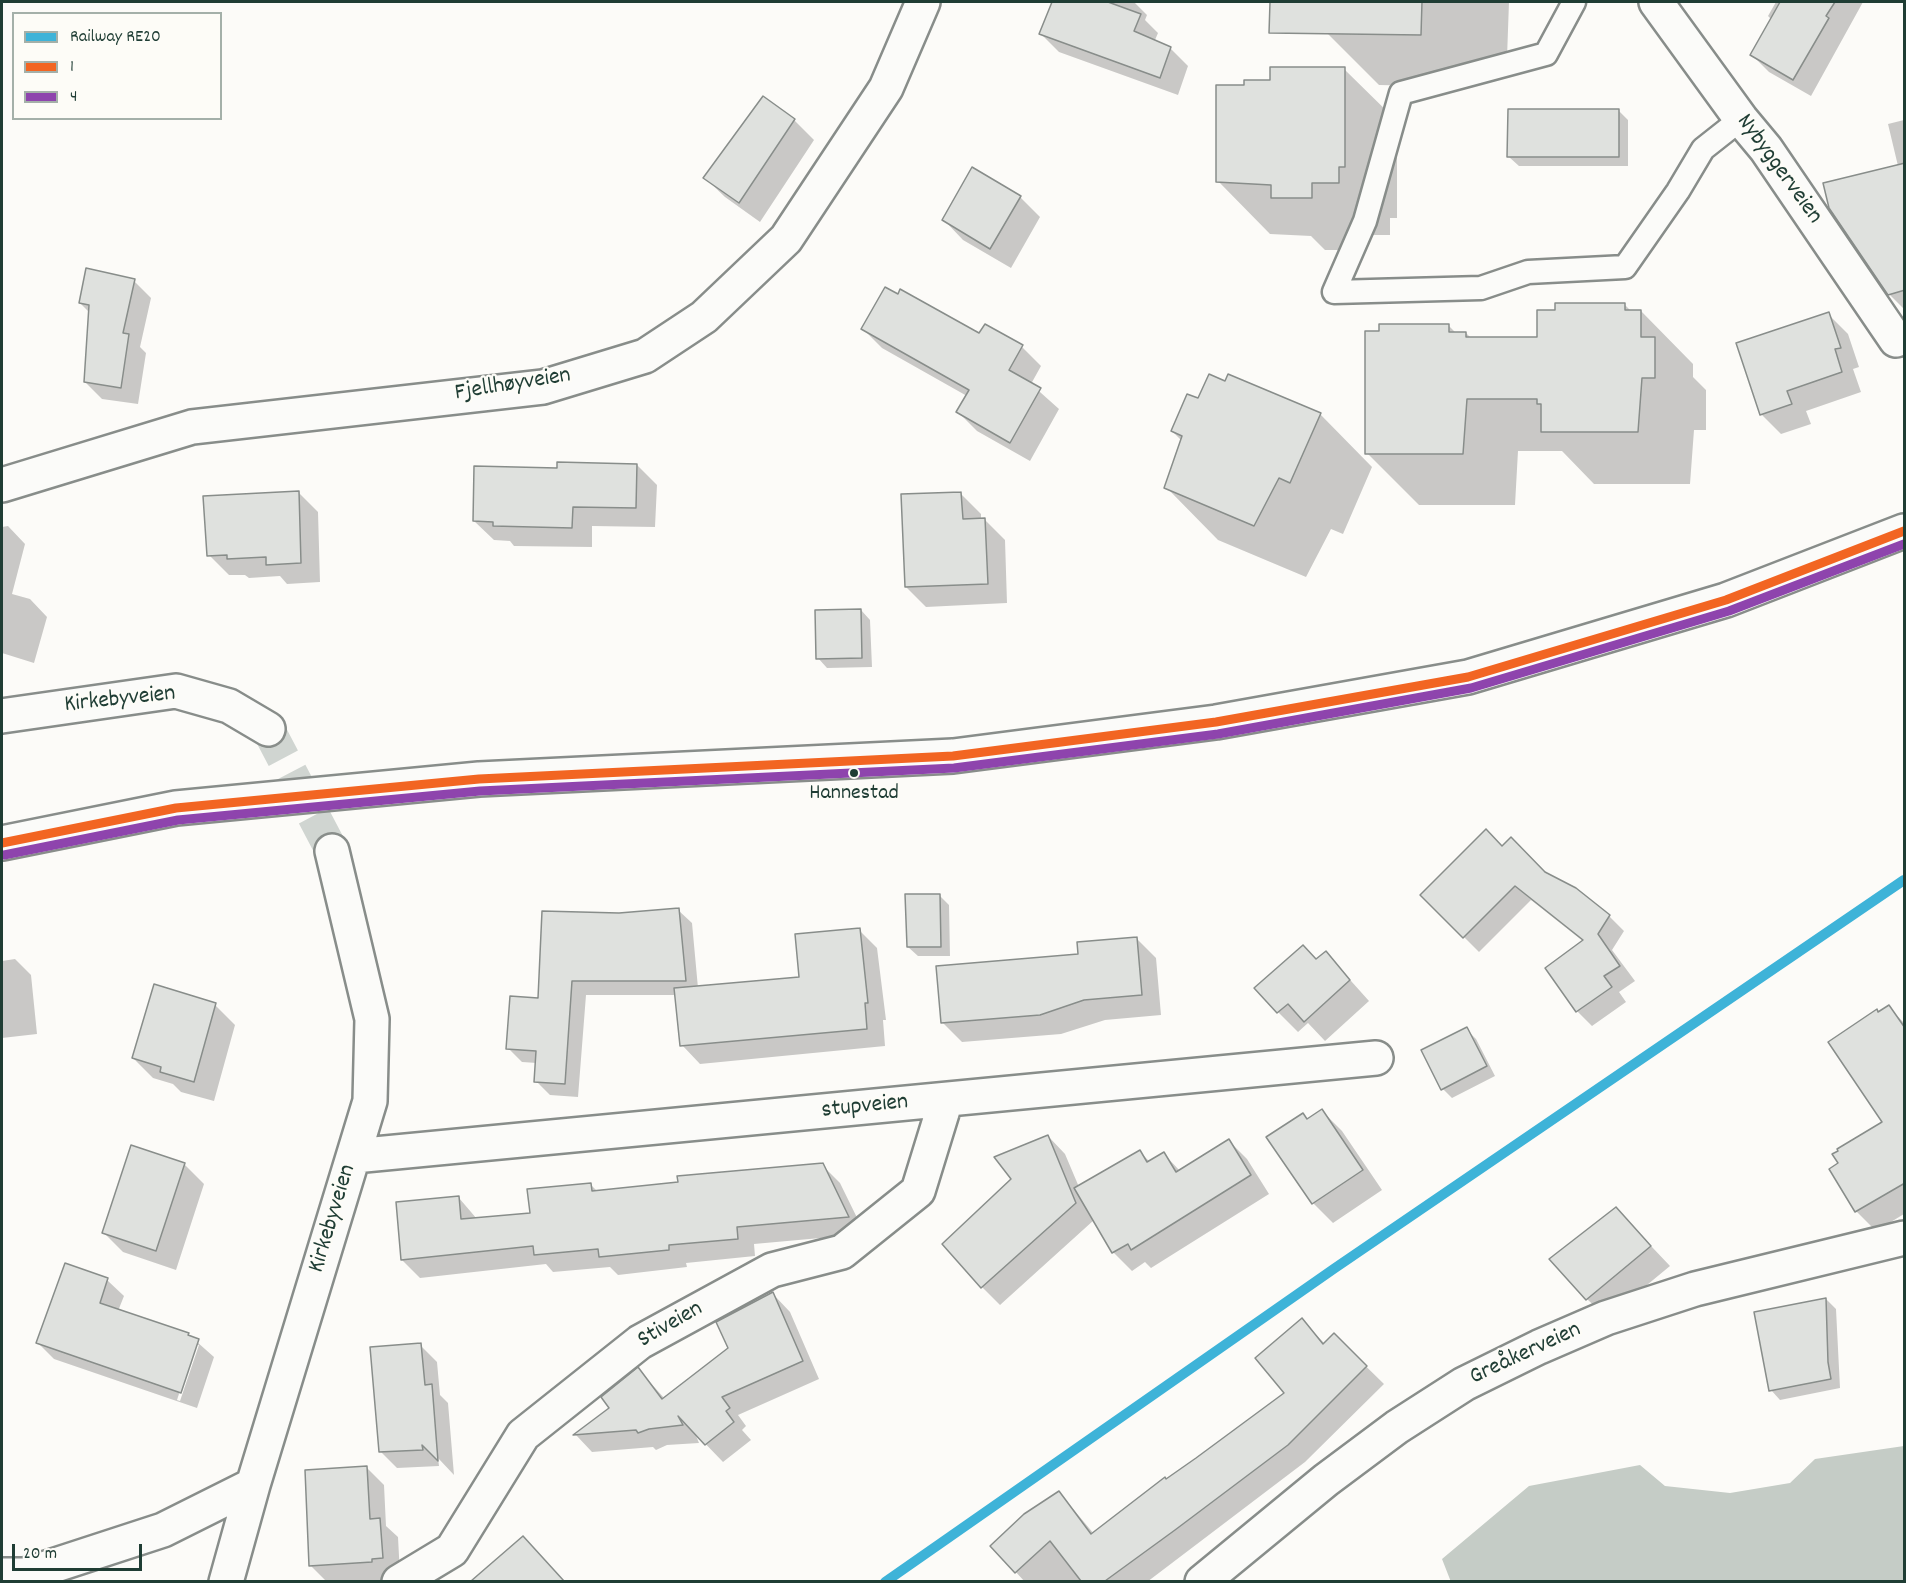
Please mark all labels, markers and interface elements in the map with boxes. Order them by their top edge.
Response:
legend [12,12,222,120]
text: Railway RE20 [70,25,161,50]
text: 1 [70,55,74,80]
text: 4 [70,85,77,110]
street label: Nybyggerveien [1729,109,1827,231]
street label: Fjellhøyveien [453,363,573,409]
street label: Kirkebyveien [63,681,177,721]
marker: Hannestad [848,767,860,779]
place label: Hannestad [809,782,899,808]
street label: stupveien [820,1089,910,1127]
street label: Kirkebyveien [304,1161,364,1277]
street label: Stiveien [633,1296,709,1356]
street label: Greåkerveien [1466,1317,1586,1393]
scale bar [15,1532,146,1570]
text: 20 m [23,1542,57,1567]

